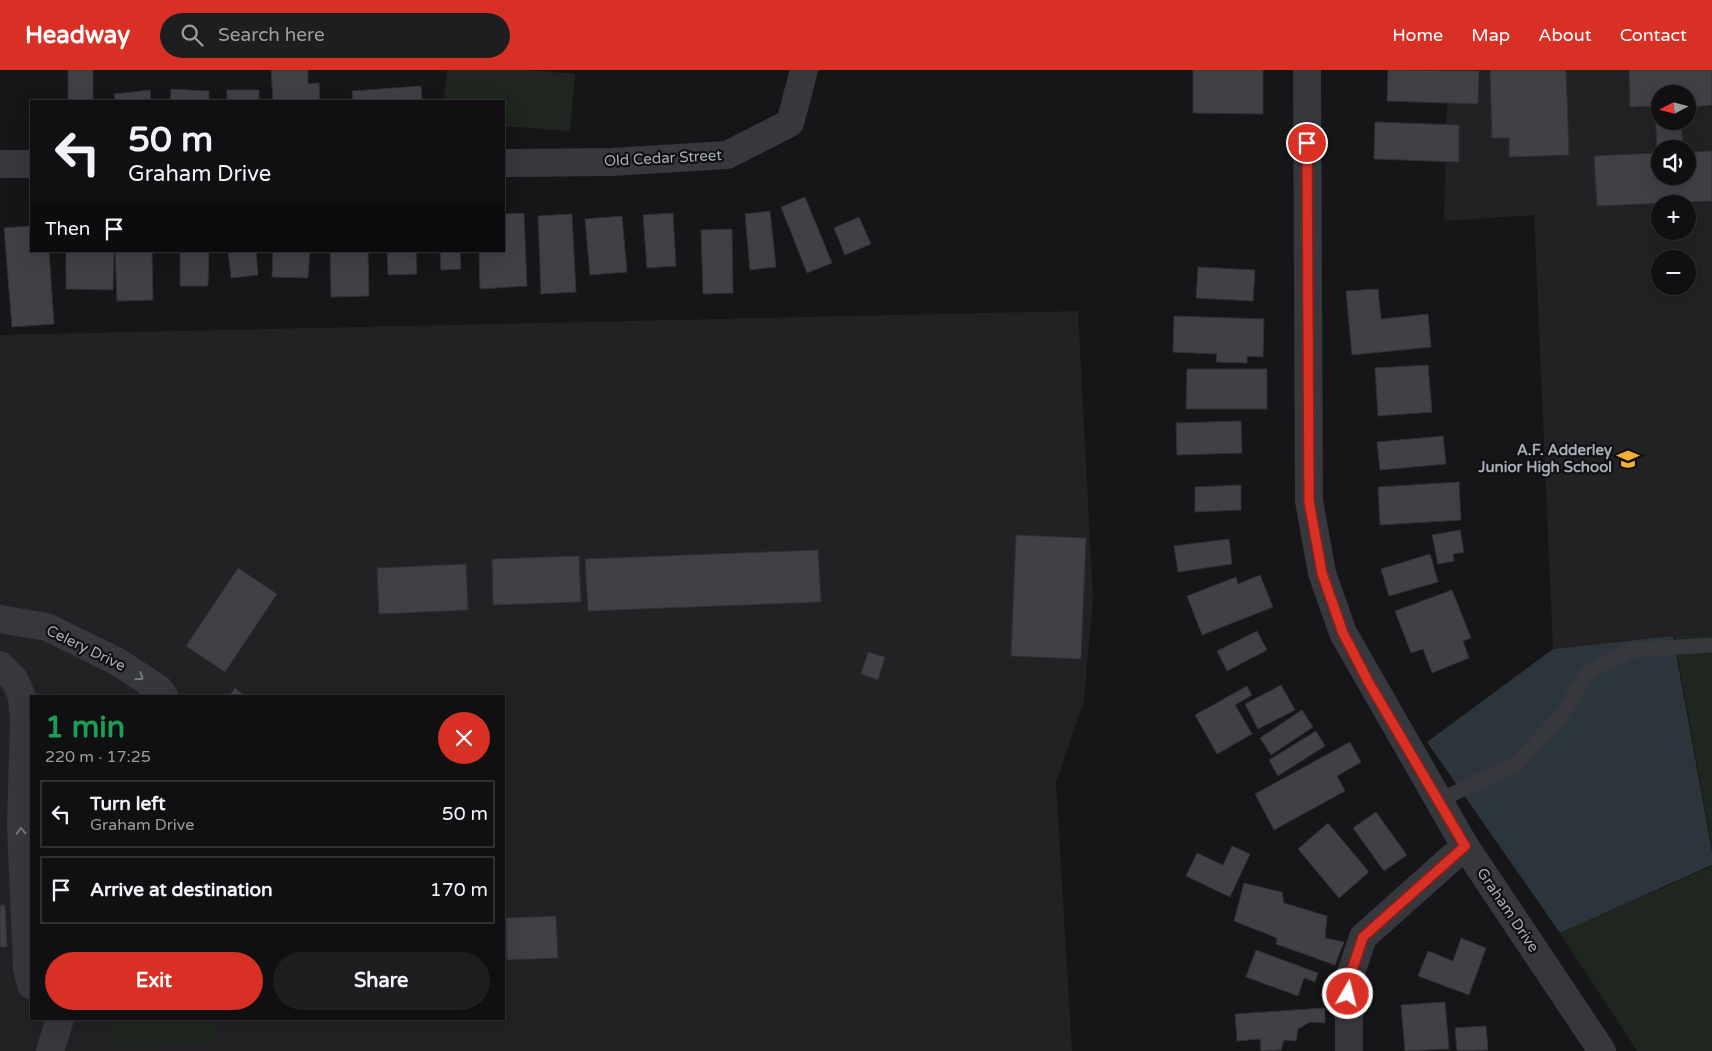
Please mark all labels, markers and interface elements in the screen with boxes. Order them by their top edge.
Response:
search box [160,13,510,58]
text: Headway [25,21,130,50]
icon: search [178,21,206,49]
text: Search here [218,24,325,46]
text: Home [1392,24,1443,46]
text: Map [1471,24,1510,46]
text: About [1538,24,1592,46]
text: Contact [1620,24,1687,46]
north arrow [1651,85,1696,130]
map controls [1651,85,1696,295]
text: 50 m [128,119,213,161]
icon: left [45,120,110,185]
pin [1286,122,1328,164]
icon: arrive [1293,129,1321,157]
button: sound [1651,140,1696,185]
street label: Old Cedar Street [603,146,723,170]
text: Graham Drive [128,161,271,187]
button: + [1651,195,1696,240]
icon: arrive [100,215,128,243]
text: Then [45,218,90,240]
button: − [1651,250,1696,295]
place label: A.F. Adderley Junior High School [1477,441,1612,477]
school or university icon: A.F. Adderley Junior High School [1615,446,1641,472]
street label: Celery Drive [44,621,128,675]
one-way arrow [135,670,144,680]
text: 1 min [45,709,125,746]
button: close [438,712,490,764]
text: 220 m · 17:25 [45,747,151,767]
text: Turn left [90,793,166,815]
icon: left [47,800,75,828]
text: 50 m [442,803,488,825]
text: Graham Drive [90,815,194,835]
one-way arrow [16,827,27,835]
street label: Graham Drive [1473,864,1543,956]
icon: arrive [47,876,75,904]
text: Arrive at destination [90,879,273,901]
text: 170 m [430,879,488,901]
button: Exit [45,952,263,1010]
button: Share [273,952,490,1010]
position arrow [1321,967,1373,1019]

